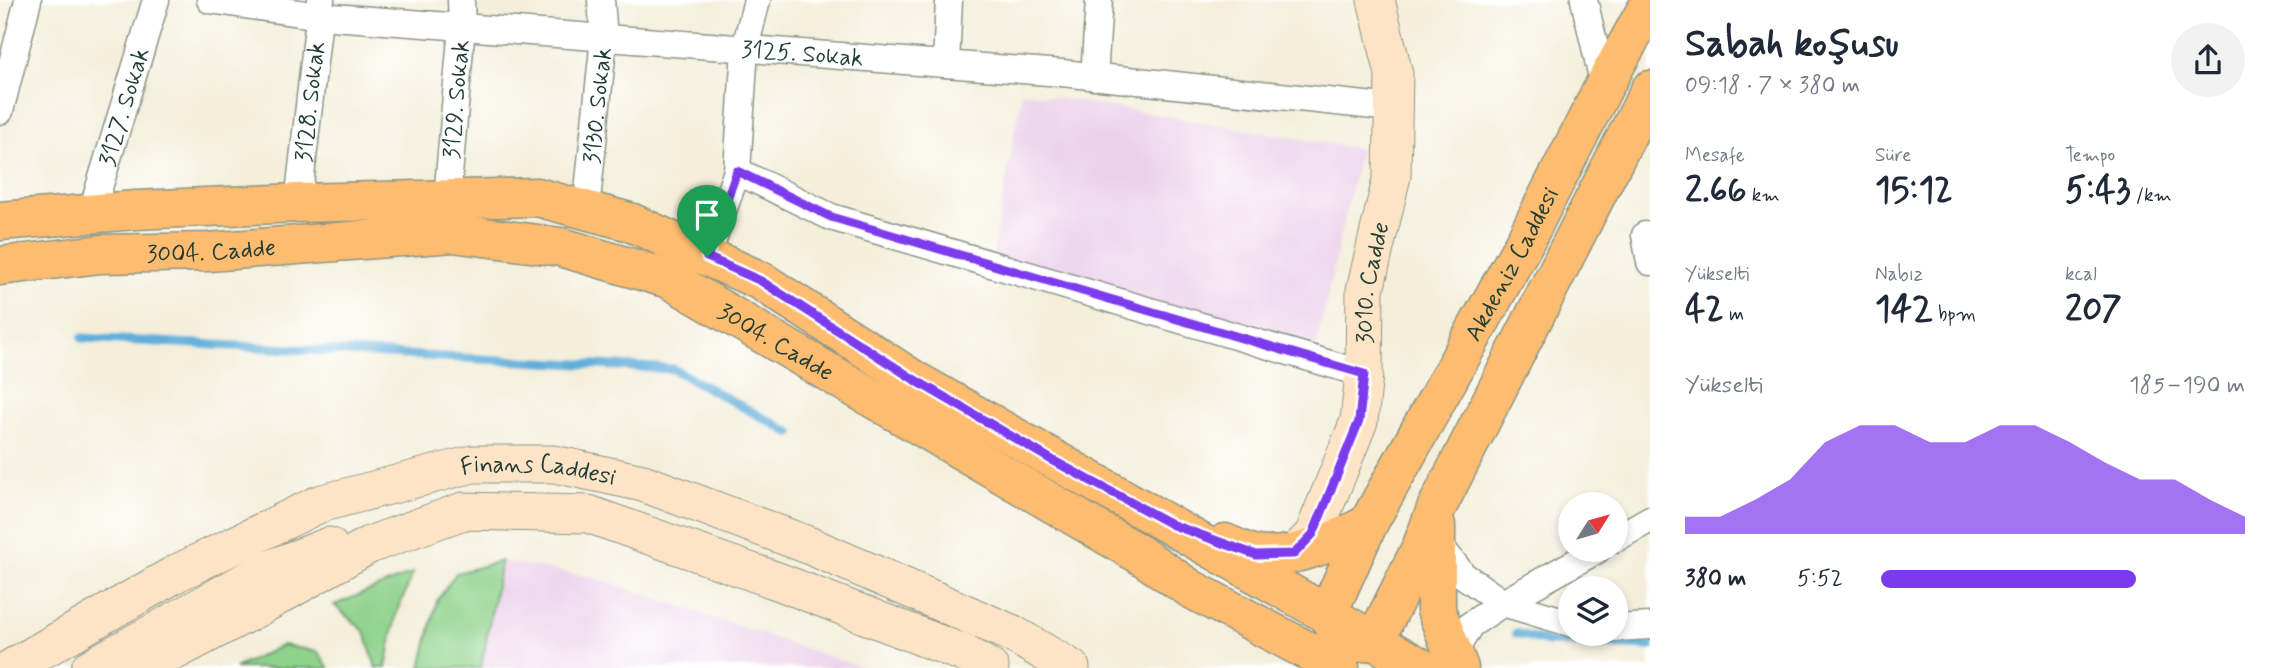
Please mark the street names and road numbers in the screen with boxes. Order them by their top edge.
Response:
street label: 3125. Sokak [740,34,864,75]
street label: 3129. Sokak [437,39,478,160]
street label: 3128. Sokak [289,40,333,164]
street label: 3127. Sokak [92,44,158,170]
street label: 3130. Sokak [577,46,620,165]
street label: Akdeniz Caddesi [1458,182,1567,347]
street label: 3010. Cadde [1350,219,1398,344]
street label: 3004. Cadde [146,233,277,270]
street label: 3004. Cadde [712,297,839,389]
street label: Finans Caddesi [457,450,619,494]

